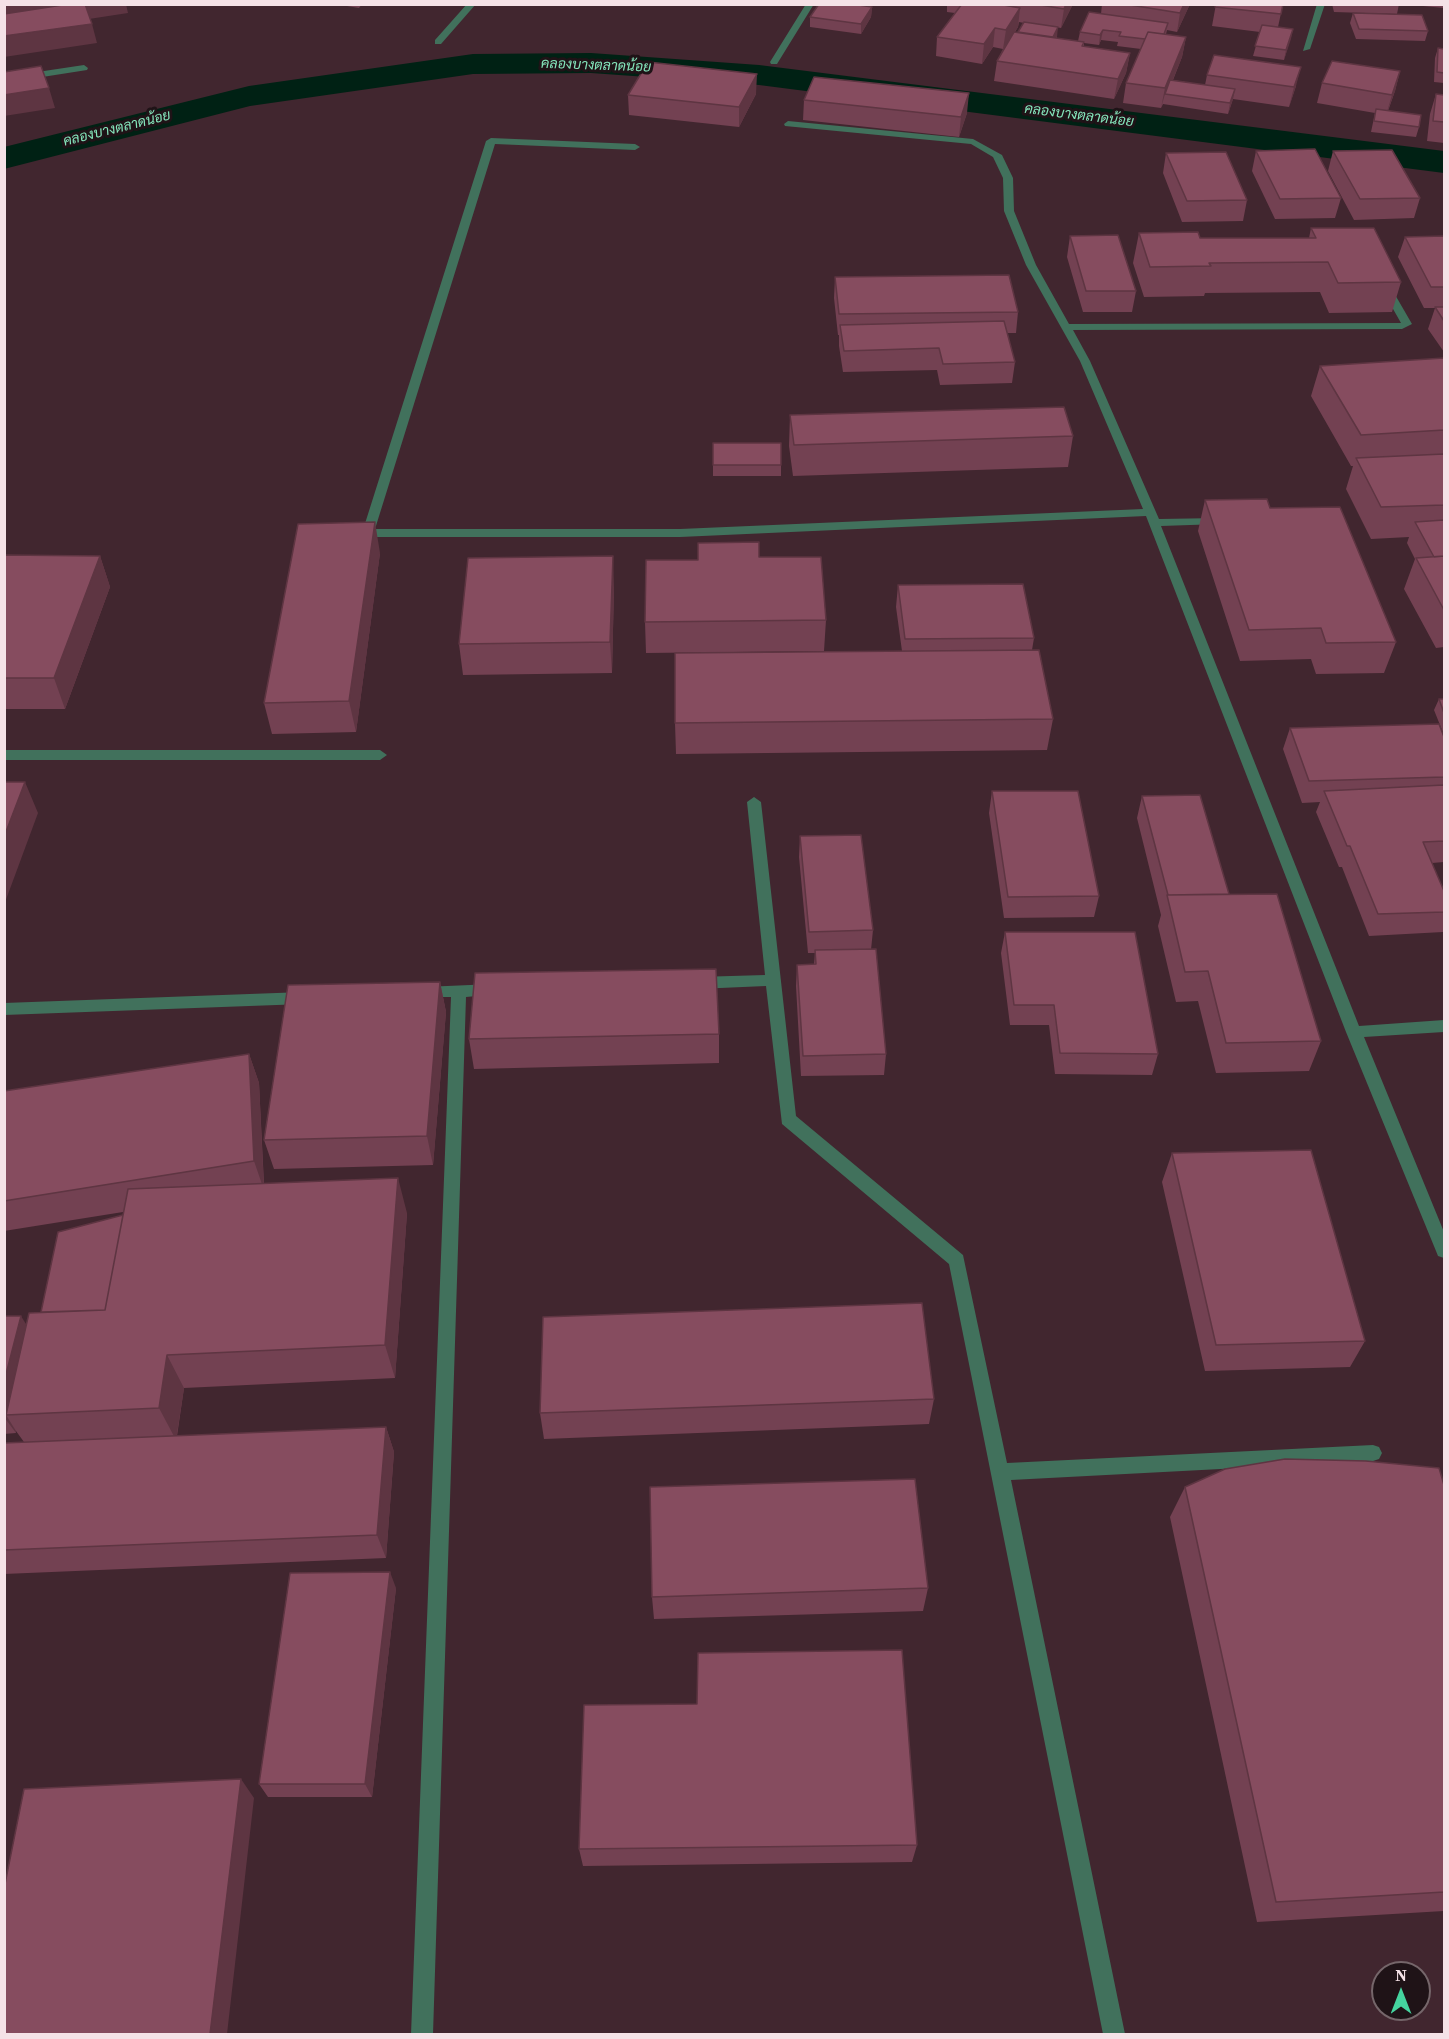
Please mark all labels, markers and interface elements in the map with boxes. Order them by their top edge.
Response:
water label: คลองบางตลาดน้อย [541,56,651,76]
water label: คลองบางตลาดน้อย [1023,101,1135,131]
water label: คลองบางตลาดน้อย [62,108,172,150]
north arrow [1371,1961,1431,2021]
text: N [1395,1964,1407,1986]

